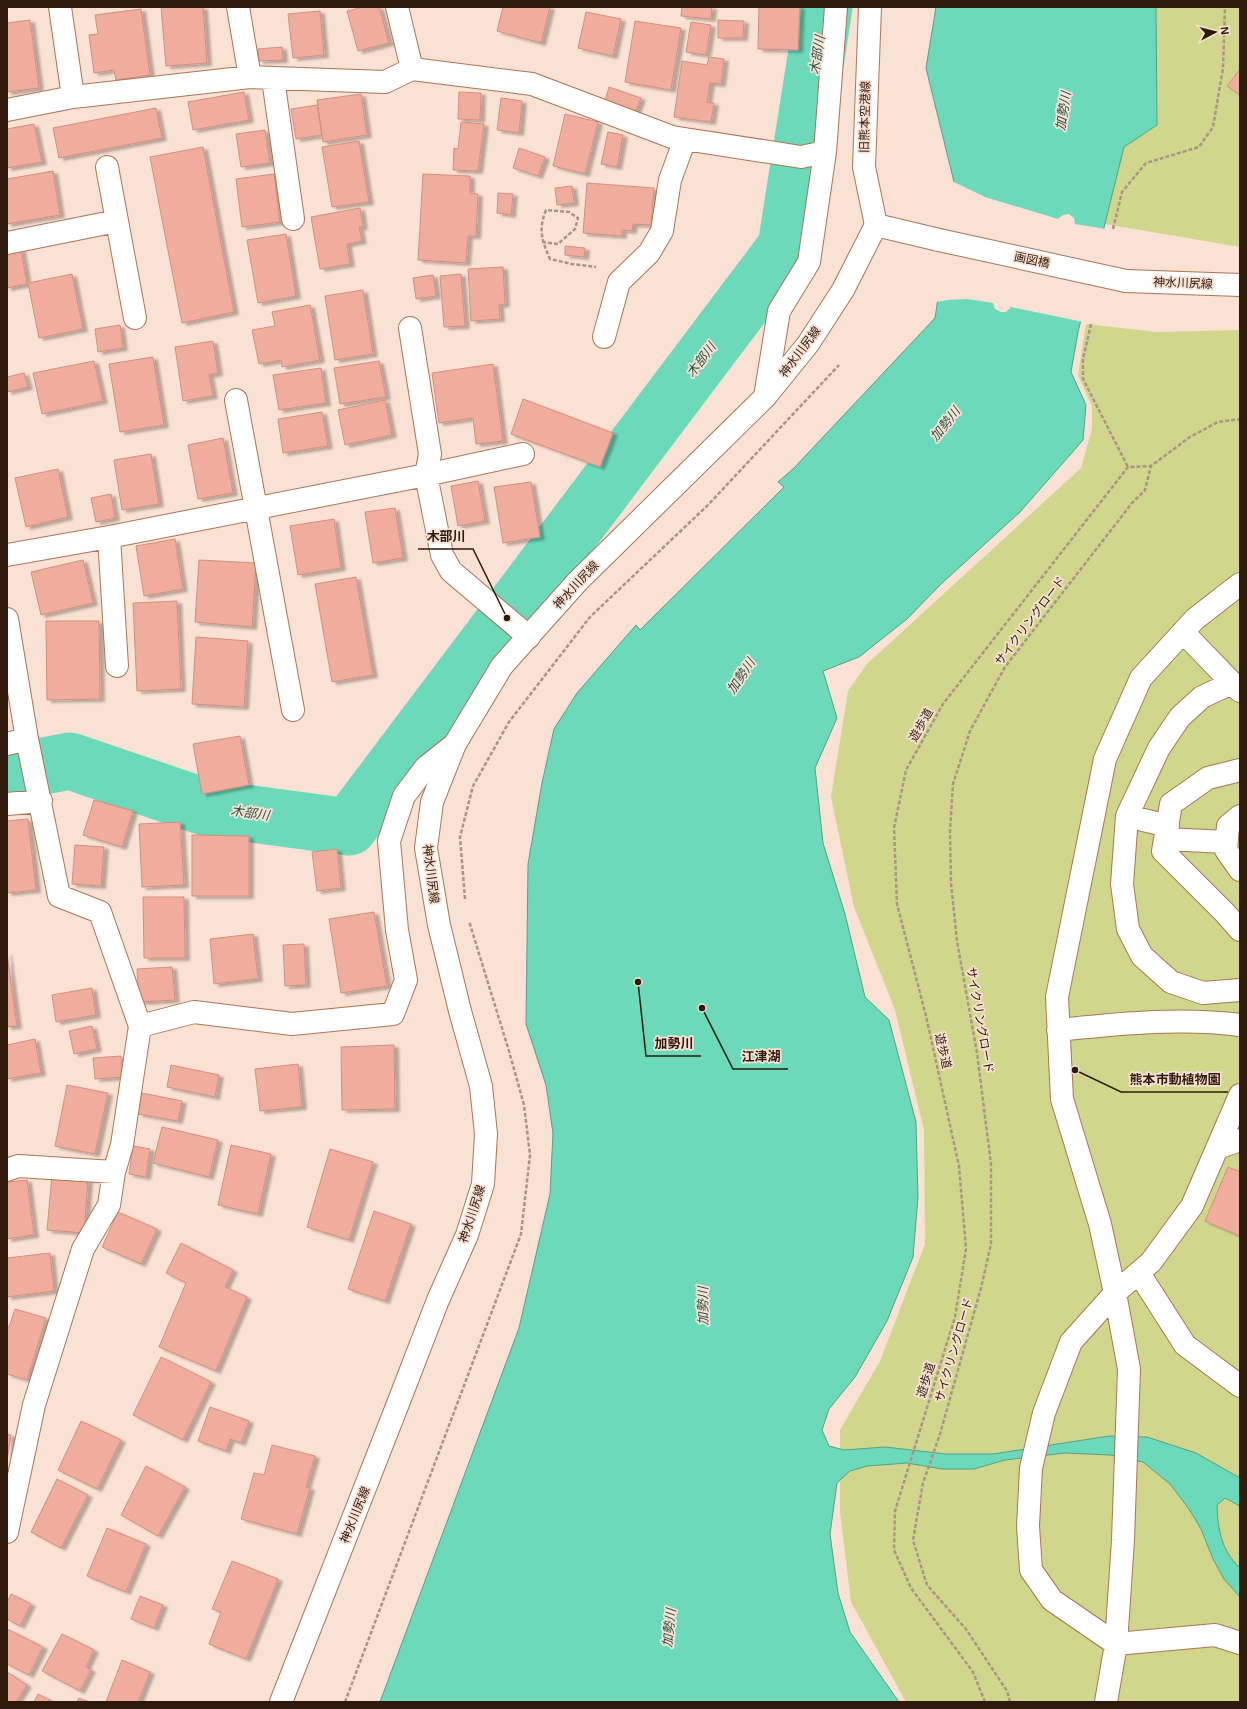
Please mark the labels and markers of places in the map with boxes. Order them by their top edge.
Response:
callout: 木部川 [418,524,473,549]
callout: 加勢川 [646,1031,701,1056]
callout: 江津湖 [733,1044,788,1069]
callout: 熊本市動植物園 [1121,1067,1228,1092]

